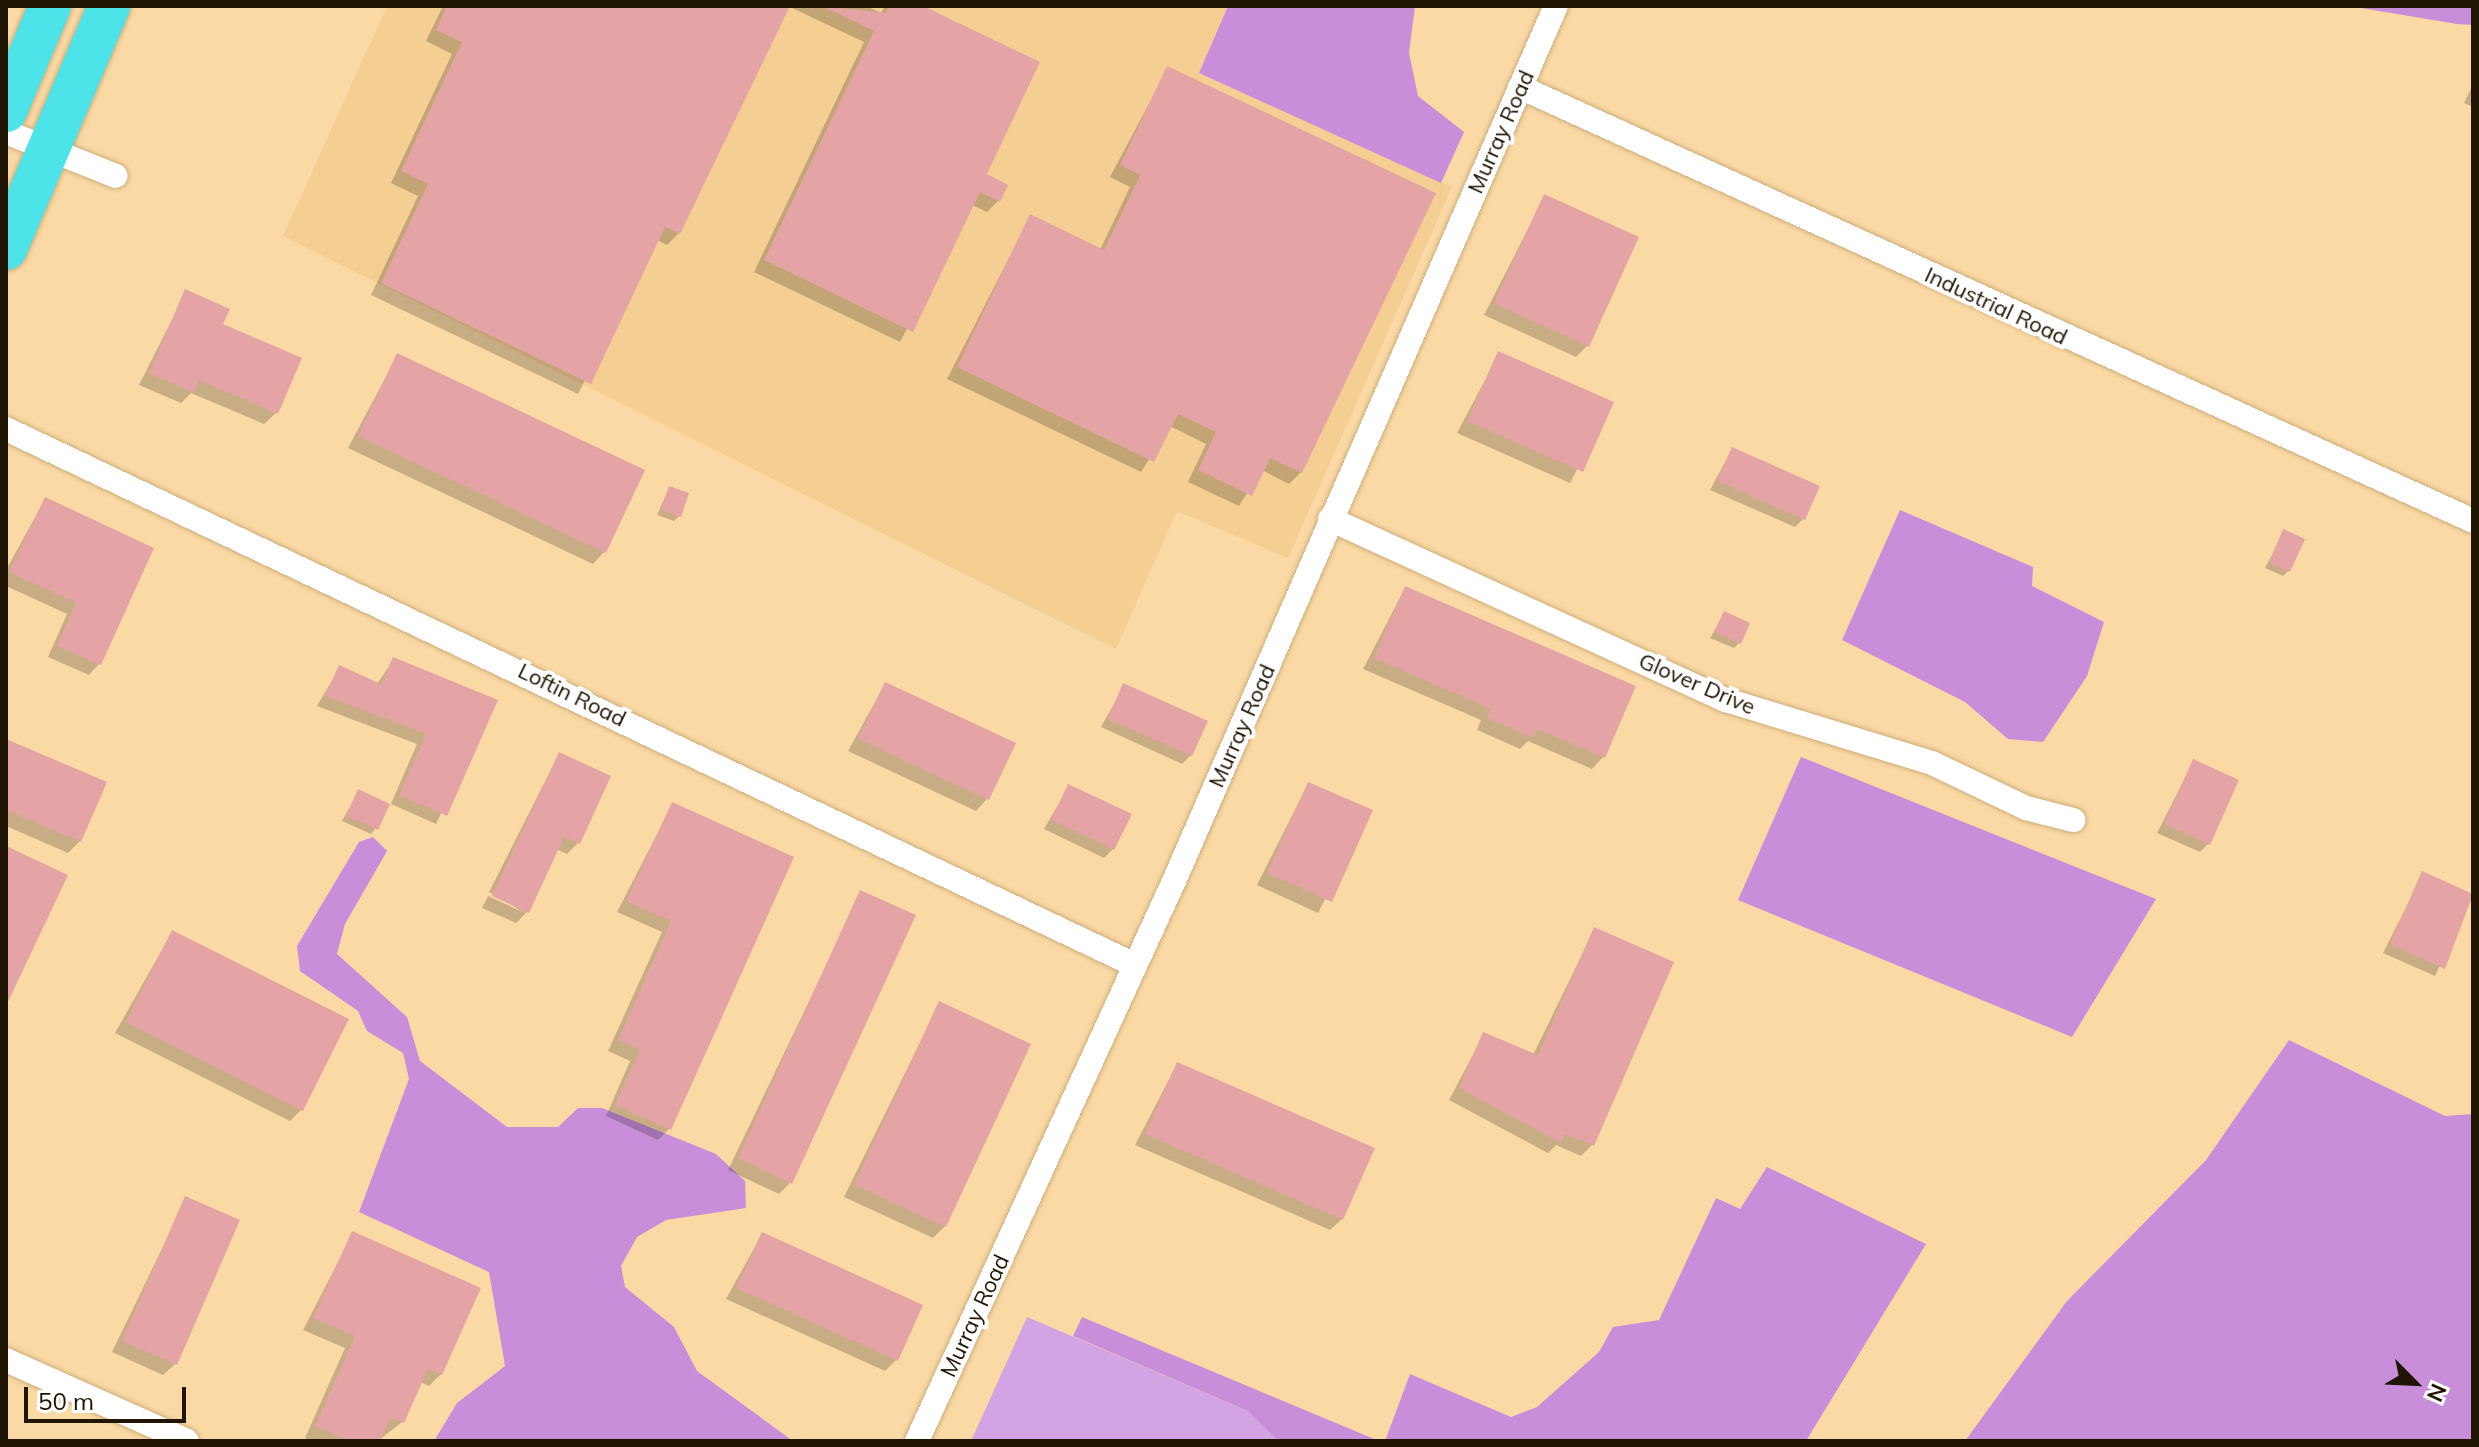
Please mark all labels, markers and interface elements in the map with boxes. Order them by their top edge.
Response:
street label: Murray Road [1462,66,1540,198]
street label: Industrial Road [1920,261,2072,351]
street label: Glover Drive [1635,648,1759,720]
street label: Loftin Road [514,658,630,732]
street label: Murray Road [1203,660,1281,792]
street label: Murray Road [935,1251,1015,1381]
north arrow [2375,1343,2455,1423]
scale bar [28,1371,190,1421]
text: N [2421,1379,2453,1406]
text: 50 m [38,1386,94,1416]

